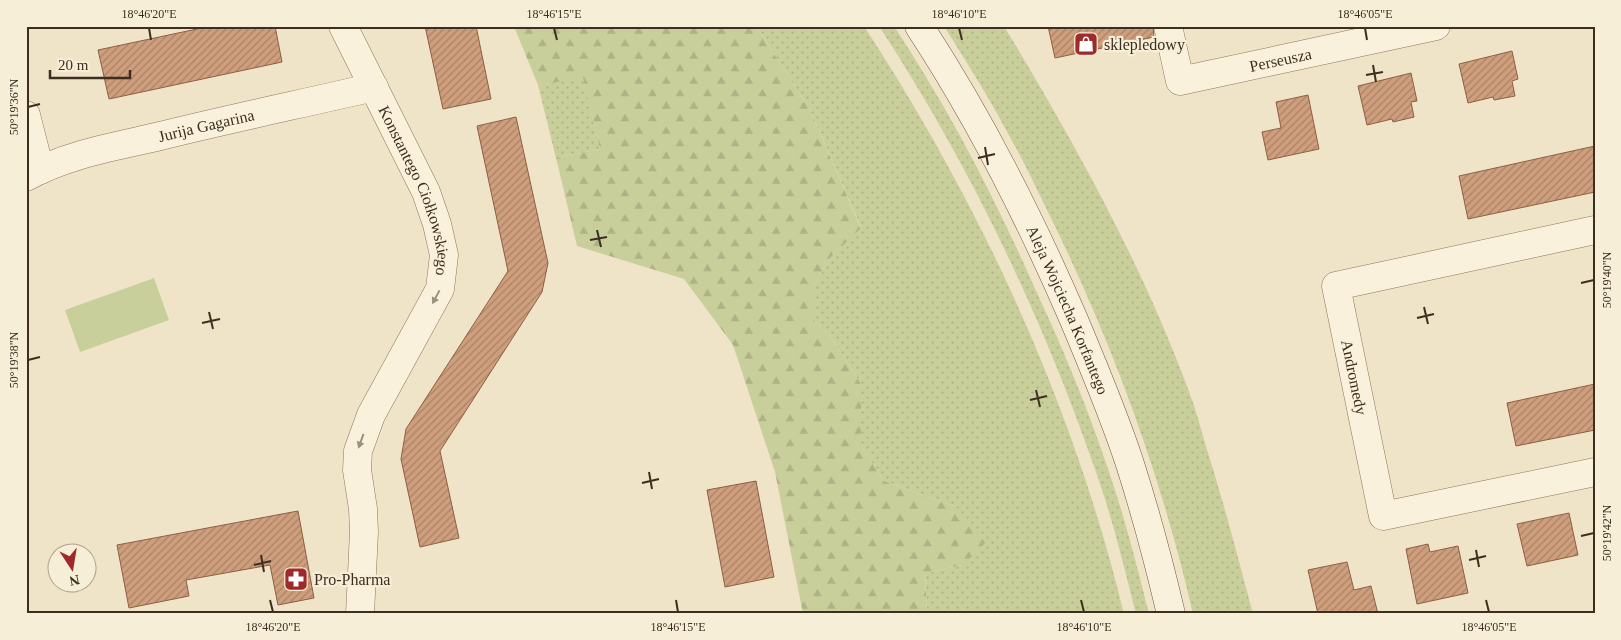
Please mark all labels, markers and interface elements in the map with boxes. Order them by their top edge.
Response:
text: 18°46'20"E [121,7,177,21]
text: 18°46'15"E [526,7,582,21]
text: 18°46'10"E [931,7,987,21]
text: 18°46'05"E [1337,7,1393,21]
shop icon: sklepledowy [1073,31,1099,57]
place label: sklepledowy [1104,36,1185,54]
street label: Perseusza [1248,44,1313,74]
scale bar [50,48,130,80]
text: 20 m [58,57,89,73]
text: 50°19'36"N [7,78,21,135]
street label: Konstantego Ciołkowskiego [376,103,453,277]
street label: Jurija Gagarina [156,106,256,145]
street label: Aleja Wojciecha Korfantego [1024,223,1112,397]
text: 50°19'40"N [1600,251,1614,308]
one-way arrow [432,289,440,304]
text: 50°19'38"N [7,331,21,388]
street label: Andromedy [1339,338,1371,416]
one-way arrow [357,434,365,449]
text: 50°19'42"N [1600,504,1614,561]
north arrow [48,542,98,592]
pharmacy icon: Pro-Pharma [283,566,309,592]
place label: Pro-Pharma [314,571,390,588]
text: N [68,572,81,589]
text: 18°46'20"E [245,620,301,634]
text: 18°46'15"E [650,620,706,634]
text: 18°46'10"E [1056,620,1112,634]
text: 18°46'05"E [1461,620,1517,634]

